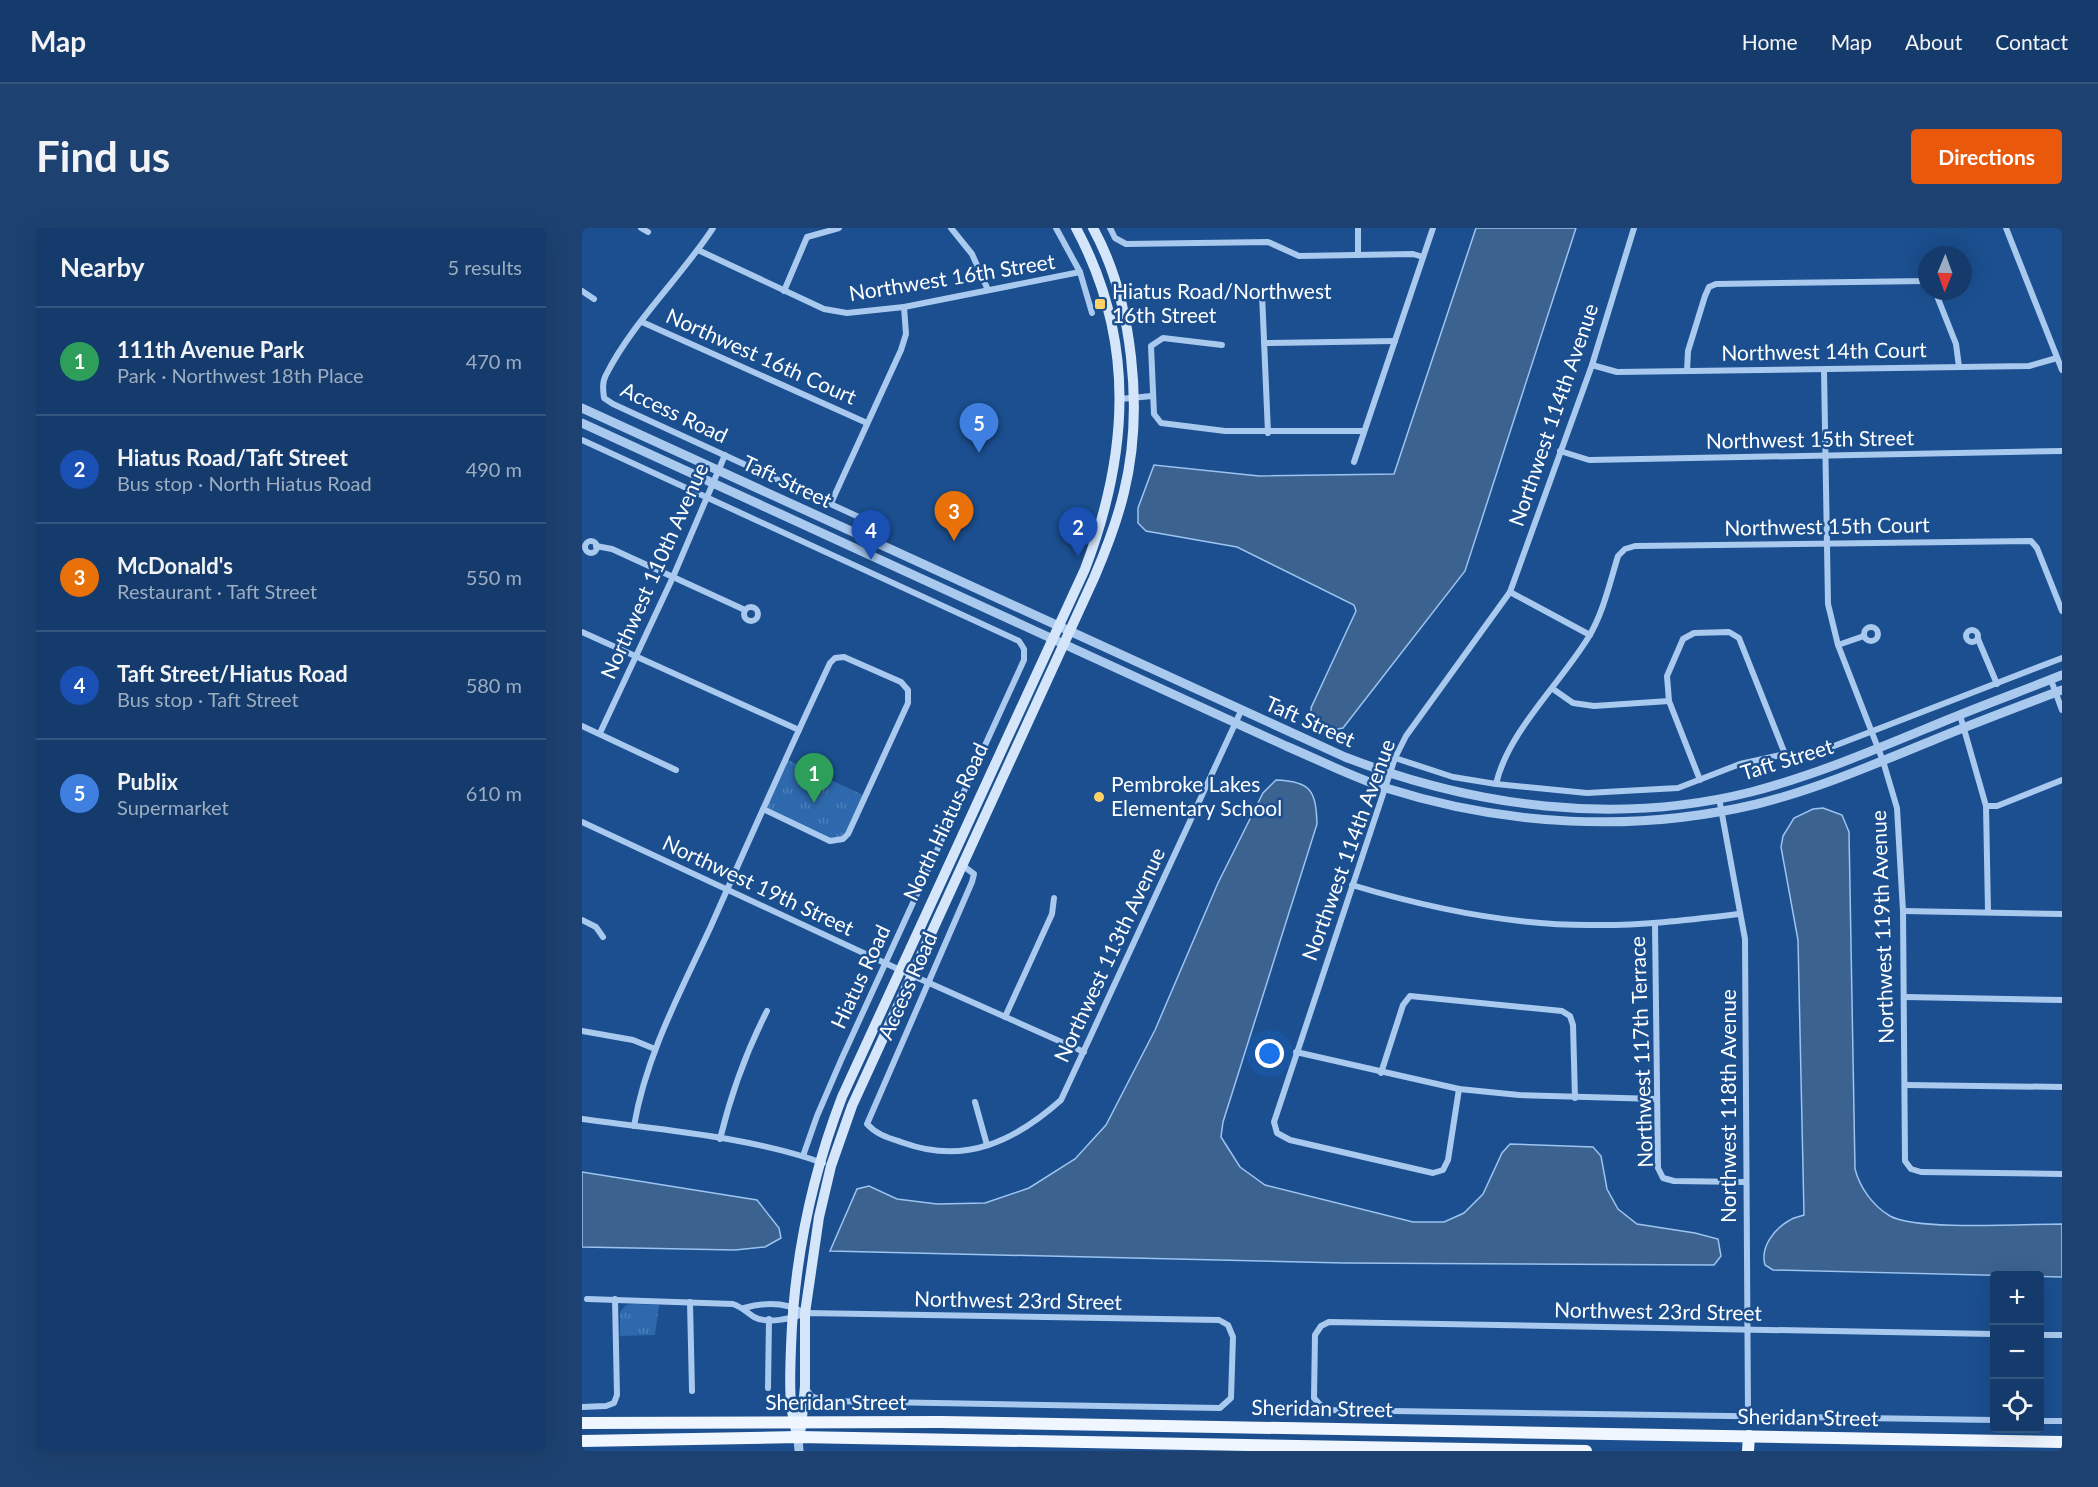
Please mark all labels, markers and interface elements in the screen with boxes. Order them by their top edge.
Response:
text: Map [30,24,86,58]
text: Home [1742,29,1798,54]
text: Map [1831,29,1872,54]
text: About [1905,29,1962,54]
text: Contact [1995,29,2068,54]
button: Directions [1911,129,2062,184]
text: Find us [36,131,170,181]
north arrow [1918,246,1972,300]
street label: Northwest 16th Street [847,248,1057,305]
text: Nearby [60,251,145,283]
text: 5 results [447,255,522,279]
place label: Hiatus Road/Northwest 16th Street [1112,278,1332,327]
marker: Hiatus Road/Northwest 16th Street [1093,297,1107,311]
street label: Northwest 114th Avenue [1503,300,1602,529]
street label: Northwest 16th Court [663,302,861,409]
text: 111th Avenue Park [117,336,304,363]
street label: Northwest 14th Court [1721,336,1927,365]
text: 1 [74,349,85,373]
text: 470 m [466,349,522,373]
text: Park · Northwest 18th Place [117,363,364,387]
street label: Access Road [617,376,732,447]
pin: 5 [960,404,998,453]
street label: Northwest 15th Street [1706,424,1915,453]
text: Hiatus Road/Taft Street [117,444,348,471]
street label: Taft Street [739,449,837,512]
text: 2 [74,457,85,481]
text: 490 m [466,457,522,481]
street label: Northwest 110th Avenue [595,458,713,682]
text: Bus stop · North Hiatus Road [117,471,372,495]
pin: 3 [934,492,974,541]
pin: 2 [1058,508,1098,557]
pin: 4 [852,510,890,560]
street label: Northwest 15th Court [1724,511,1930,540]
text: McDonald's [117,552,233,579]
text: 3 [74,565,85,589]
text: 550 m [466,565,522,589]
text: Restaurant · Taft Street [117,579,317,603]
text: Taft Street/Hiatus Road [117,660,348,687]
text: 4 [74,673,85,697]
text: 580 m [466,673,522,697]
text: Bus stop · Taft Street [117,687,299,711]
street label: Taft Street [1262,690,1360,752]
street label: Taft Street [1737,733,1836,784]
street label: Northwest 114th Avenue [1296,735,1399,964]
street label: North Hiatus Road [897,738,992,904]
pin: 1 [794,754,834,803]
text: Publix [117,768,178,795]
place label: Pembroke Lakes Elementary School [1111,771,1282,820]
text: 5 [74,781,85,805]
text: 610 m [466,781,522,805]
marker: Pembroke Lakes Elementary School [1092,790,1106,804]
text: Supermarket [117,795,229,819]
street label: Northwest 119th Avenue [1865,810,1898,1044]
street label: Northwest 19th Street [659,829,859,940]
street label: Northwest 113th Avenue [1048,843,1169,1066]
street label: Hiatus Road [825,921,895,1032]
street label: Access Road [872,928,941,1043]
street label: Northwest 117th Terrace [1624,936,1657,1168]
street label: Northwest 118th Avenue [1715,989,1740,1223]
your location [1255,1039,1284,1068]
map controls [1990,1271,2044,1433]
button: + [1990,1271,2044,1325]
street label: Northwest 23rd Street [914,1285,1123,1314]
street label: Northwest 23rd Street [1554,1296,1763,1325]
button: − [1990,1325,2044,1379]
button: locate [1990,1379,2044,1433]
street label: Sheridan Street [765,1389,907,1414]
street label: Sheridan Street [1251,1394,1393,1421]
street label: Sheridan Street [1737,1403,1879,1430]

